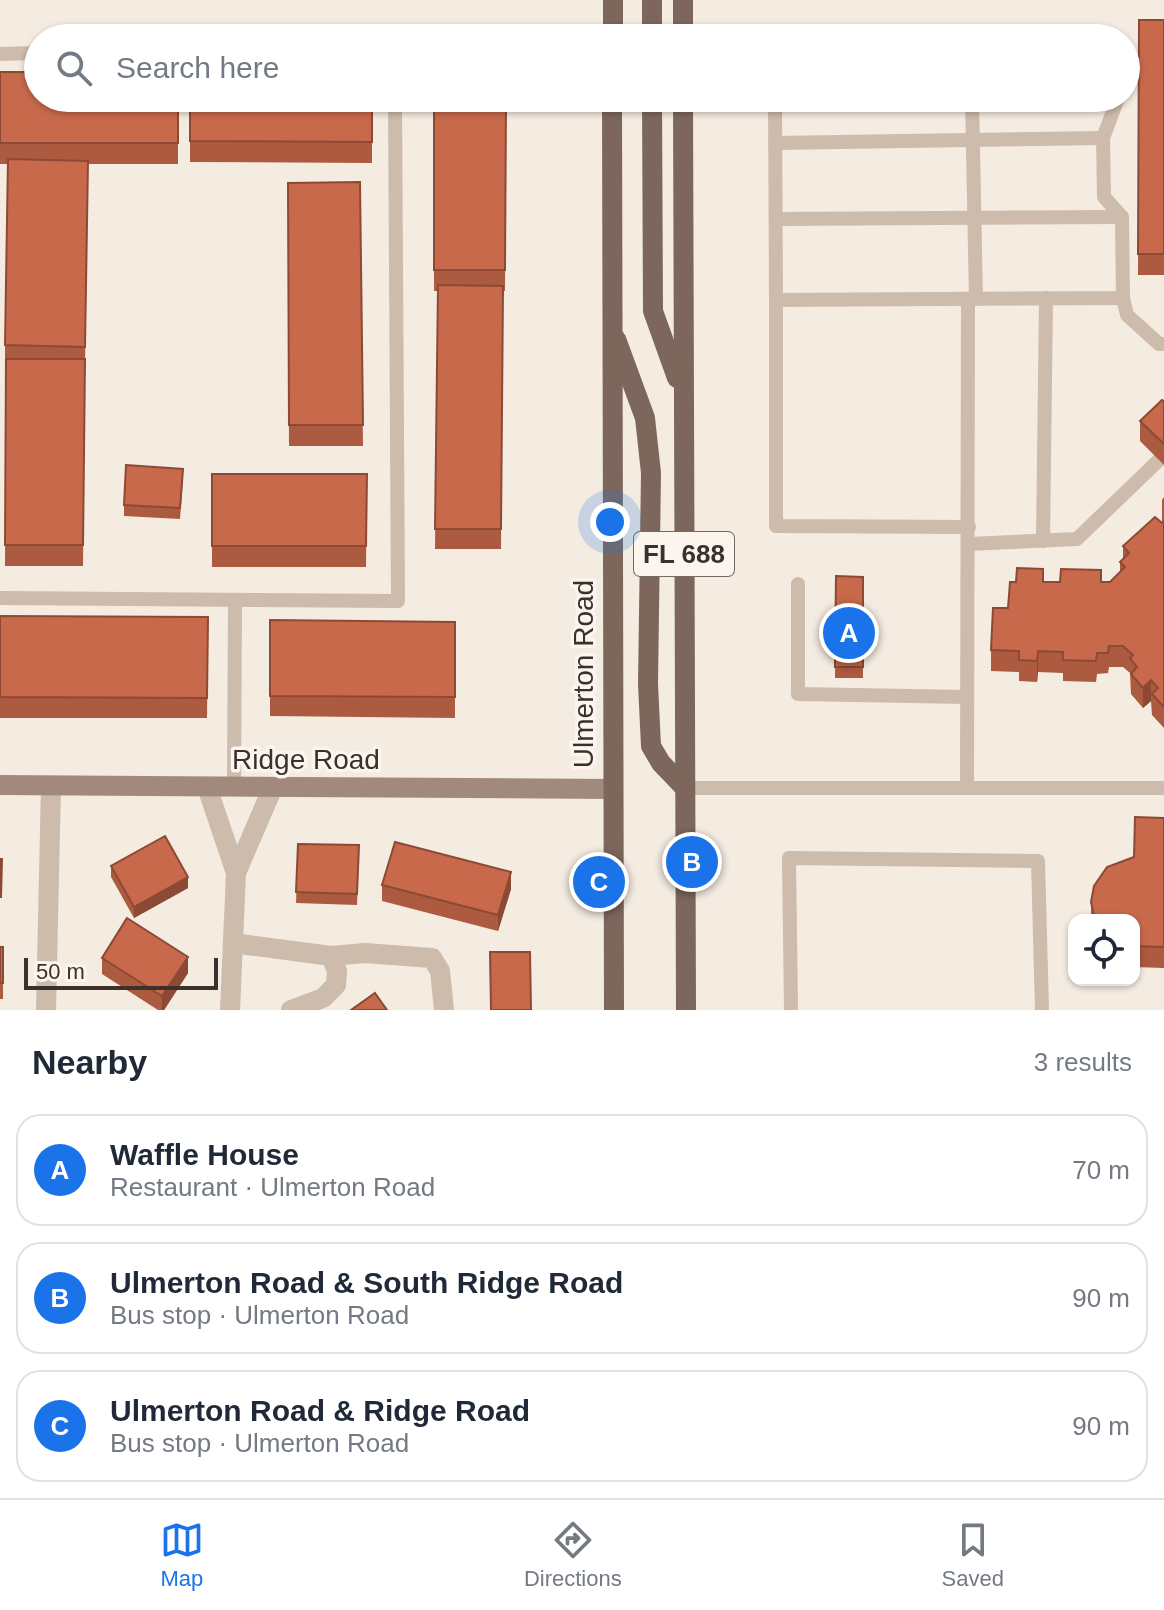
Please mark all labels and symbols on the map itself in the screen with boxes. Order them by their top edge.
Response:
your location [590,502,630,542]
road number: FL 688 [634,532,734,576]
street label: Ulmerton Road [568,580,599,768]
pin: A [823,603,875,663]
street label: Ridge Road [232,744,380,775]
pin: B [666,832,718,892]
pin: C [573,852,625,912]
scale bar [24,954,218,990]

